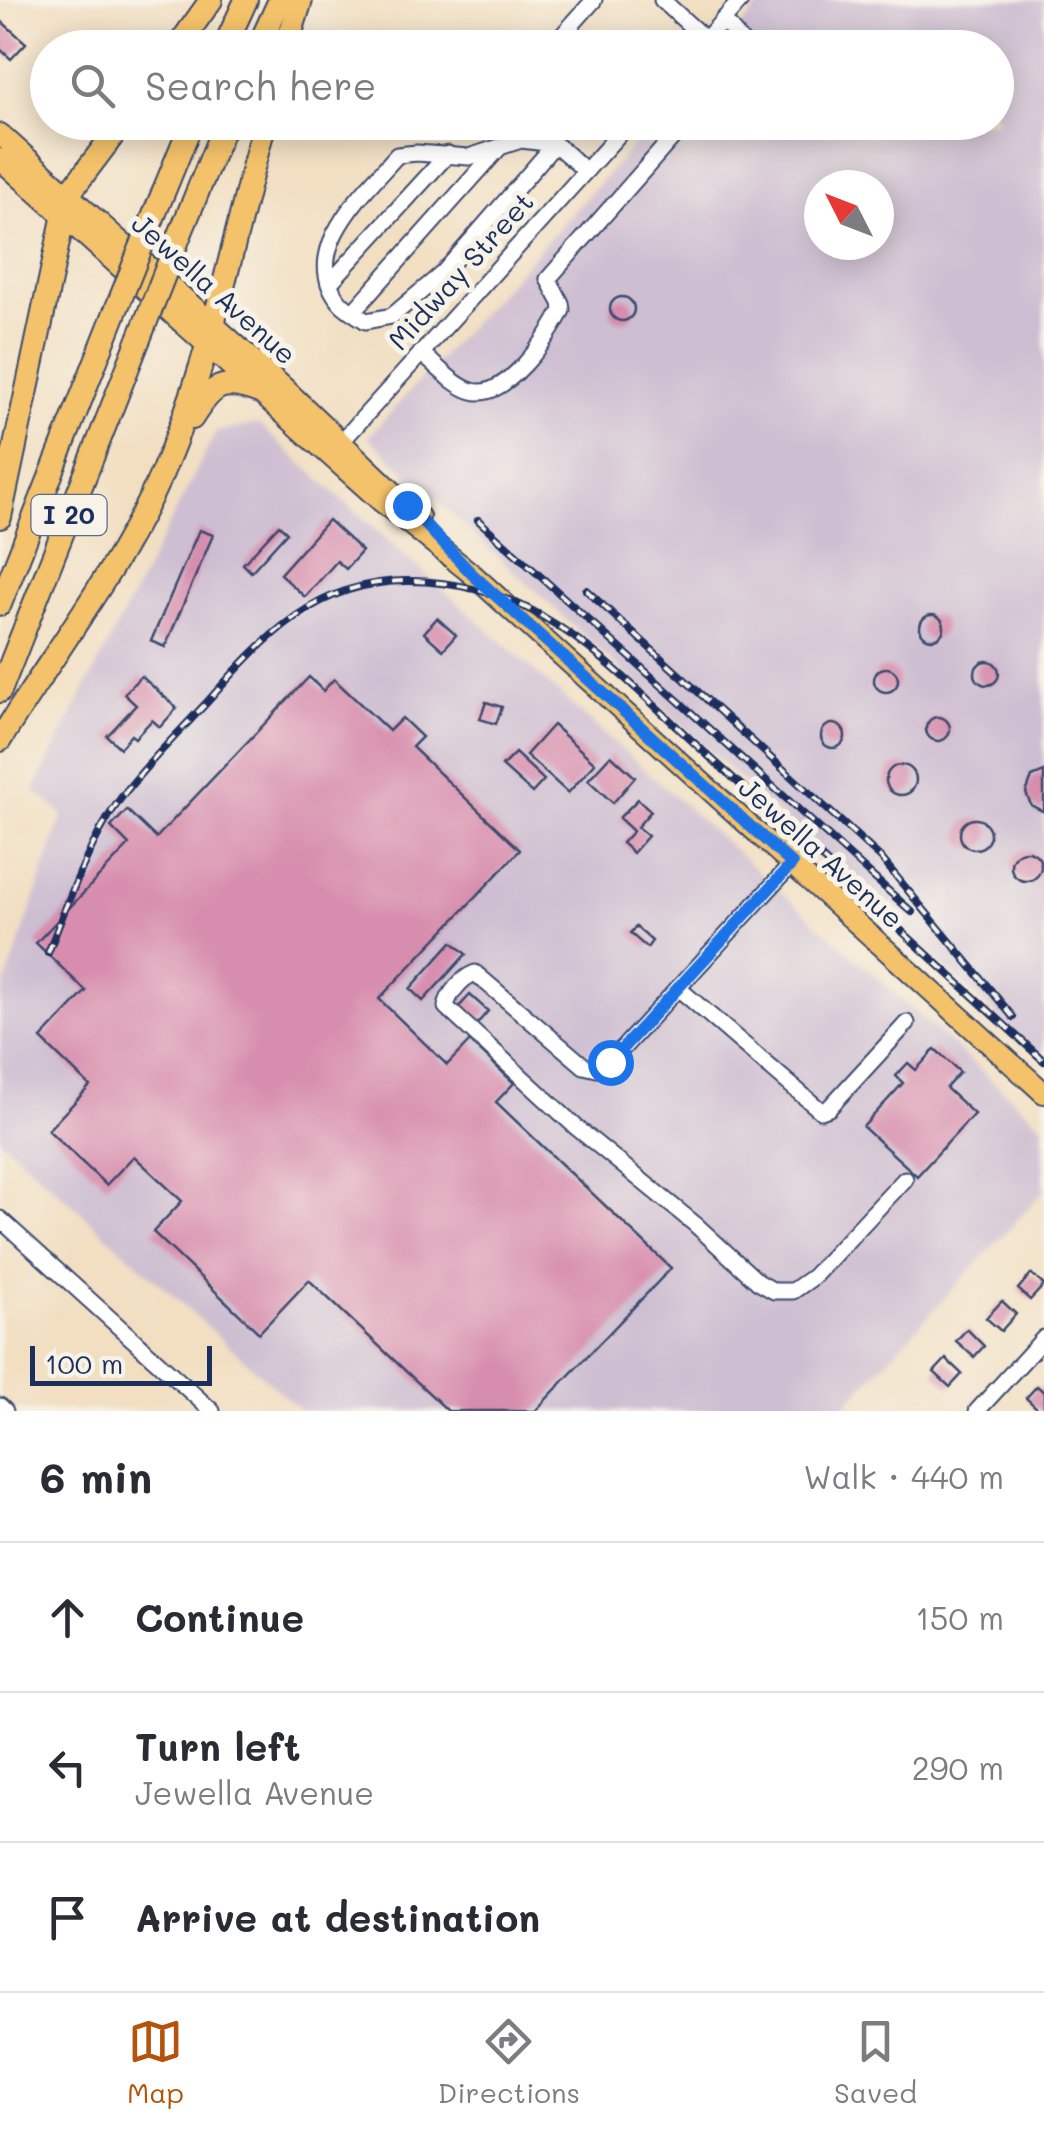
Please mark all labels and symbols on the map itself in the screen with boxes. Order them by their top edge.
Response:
north arrow [804,170,894,260]
street label: Midway Street [380,184,541,357]
street label: Jewella Avenue [125,205,304,372]
route end [385,483,431,529]
road number: I 20 [32,495,106,535]
street label: Jewella Avenue [732,769,911,936]
route start [588,1040,634,1086]
scale bar [30,1341,212,1386]

